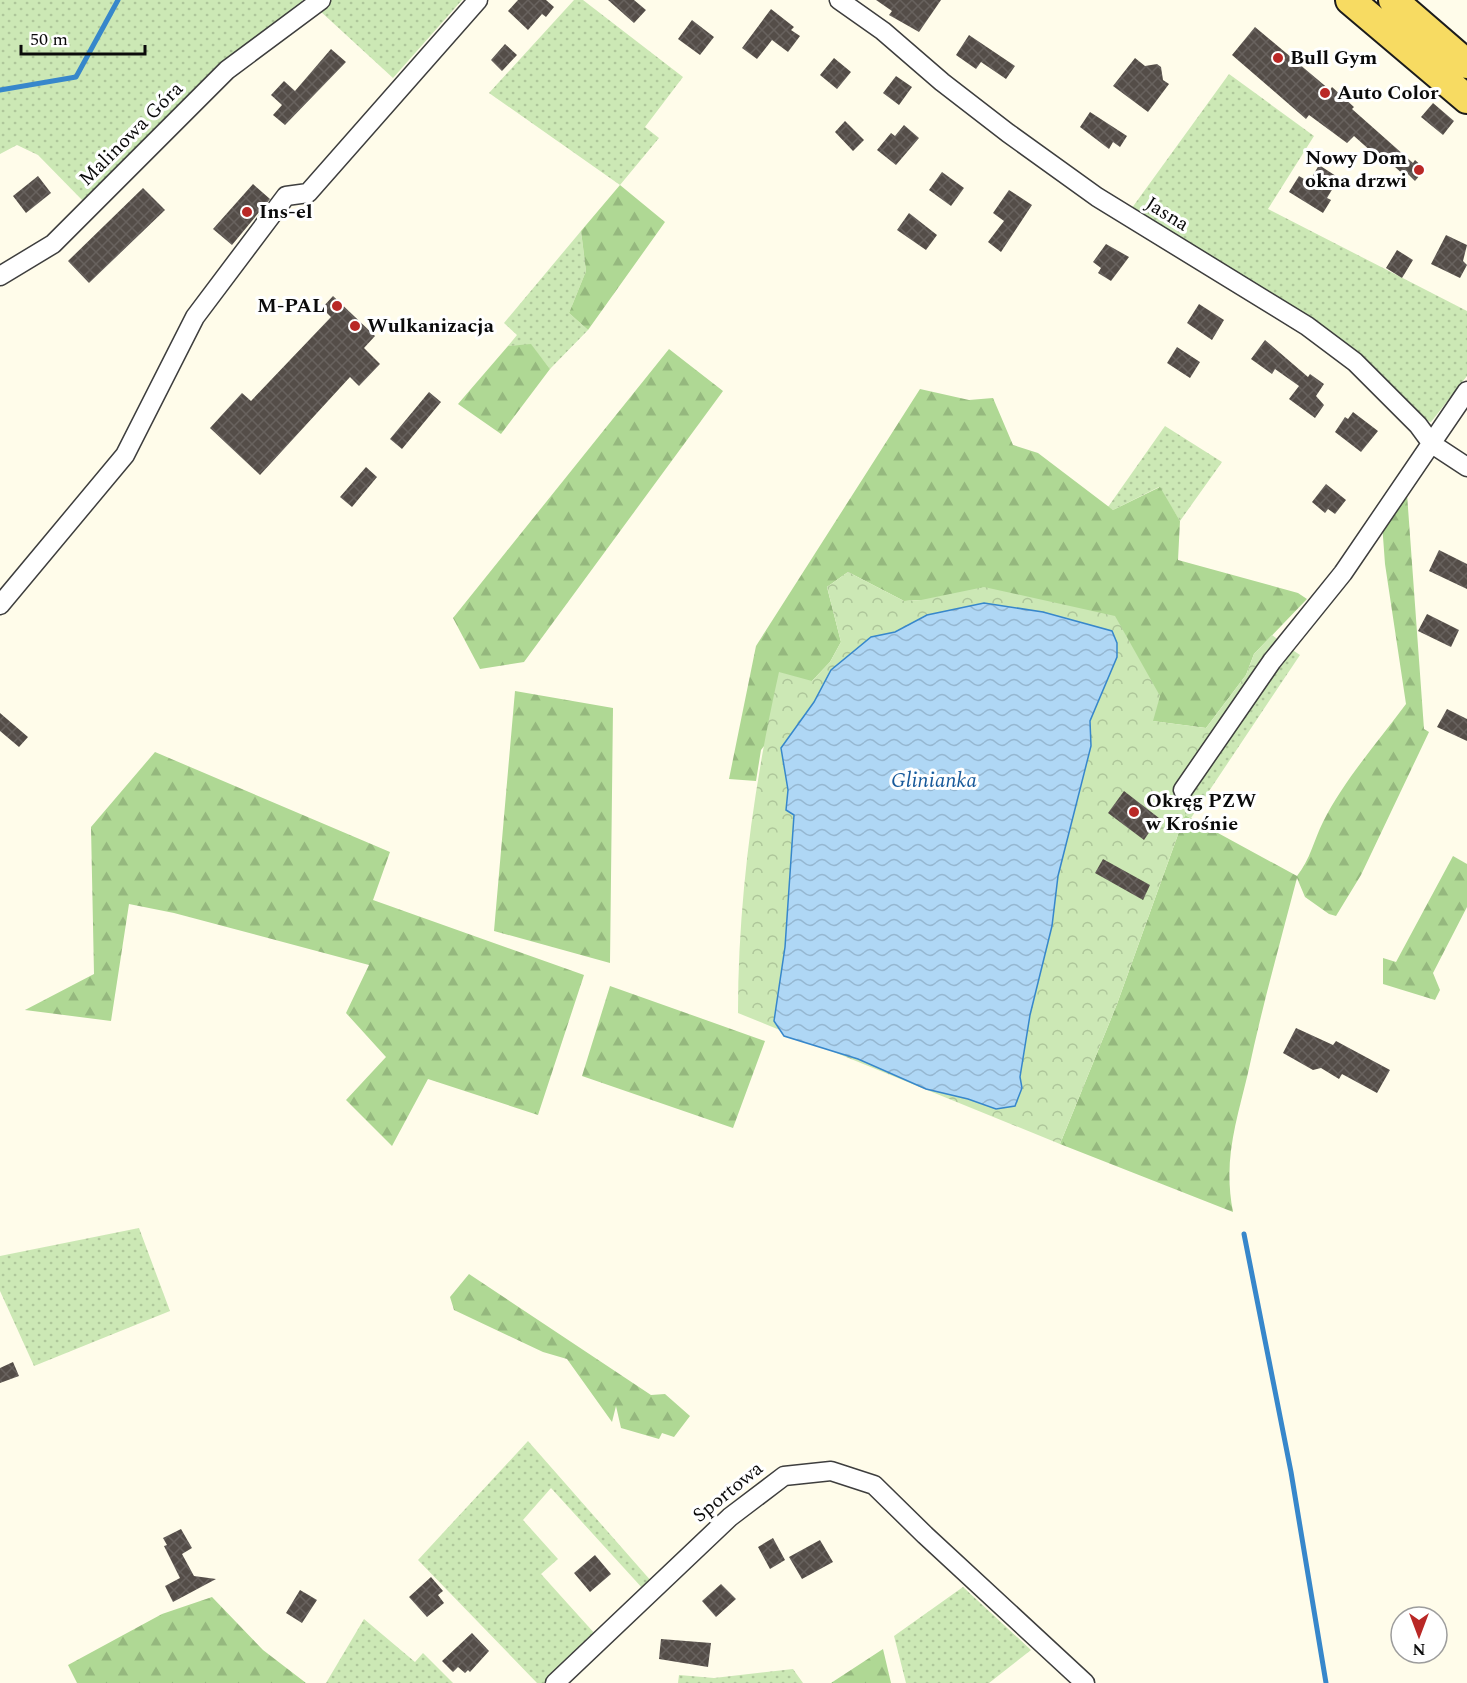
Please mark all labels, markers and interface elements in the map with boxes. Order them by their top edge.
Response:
scale bar [21,18,146,56]
text: 50 m [30,26,68,53]
place label: Bull Gym [1290,43,1377,73]
marker: Bull Gym [1271,51,1285,65]
street label: Malinowa Góra [72,75,190,193]
place label: Auto Color [1337,78,1439,108]
marker: Auto Color [1318,86,1332,100]
place label: Nowy Dom okna drzwi [1305,143,1407,196]
marker: Nowy Dom okna drzwi [1412,163,1426,177]
street label: Jasna [1139,189,1195,239]
place label: Ins-el [259,197,313,227]
marker: Ins-el [240,205,254,219]
place label: M-PAL [257,291,325,321]
marker: M-PAL [330,299,344,313]
place label: Wulkanizacja [367,311,495,341]
marker: Wulkanizacja [348,319,362,333]
water label: Glinianka [891,765,977,797]
place label: Okręg PZW w Krośnie [1145,786,1256,839]
marker: Okręg PZW w Krośnie [1127,805,1141,819]
street label: Sportowa [686,1454,770,1530]
north arrow [1389,1605,1449,1665]
text: N [1412,1637,1426,1661]

